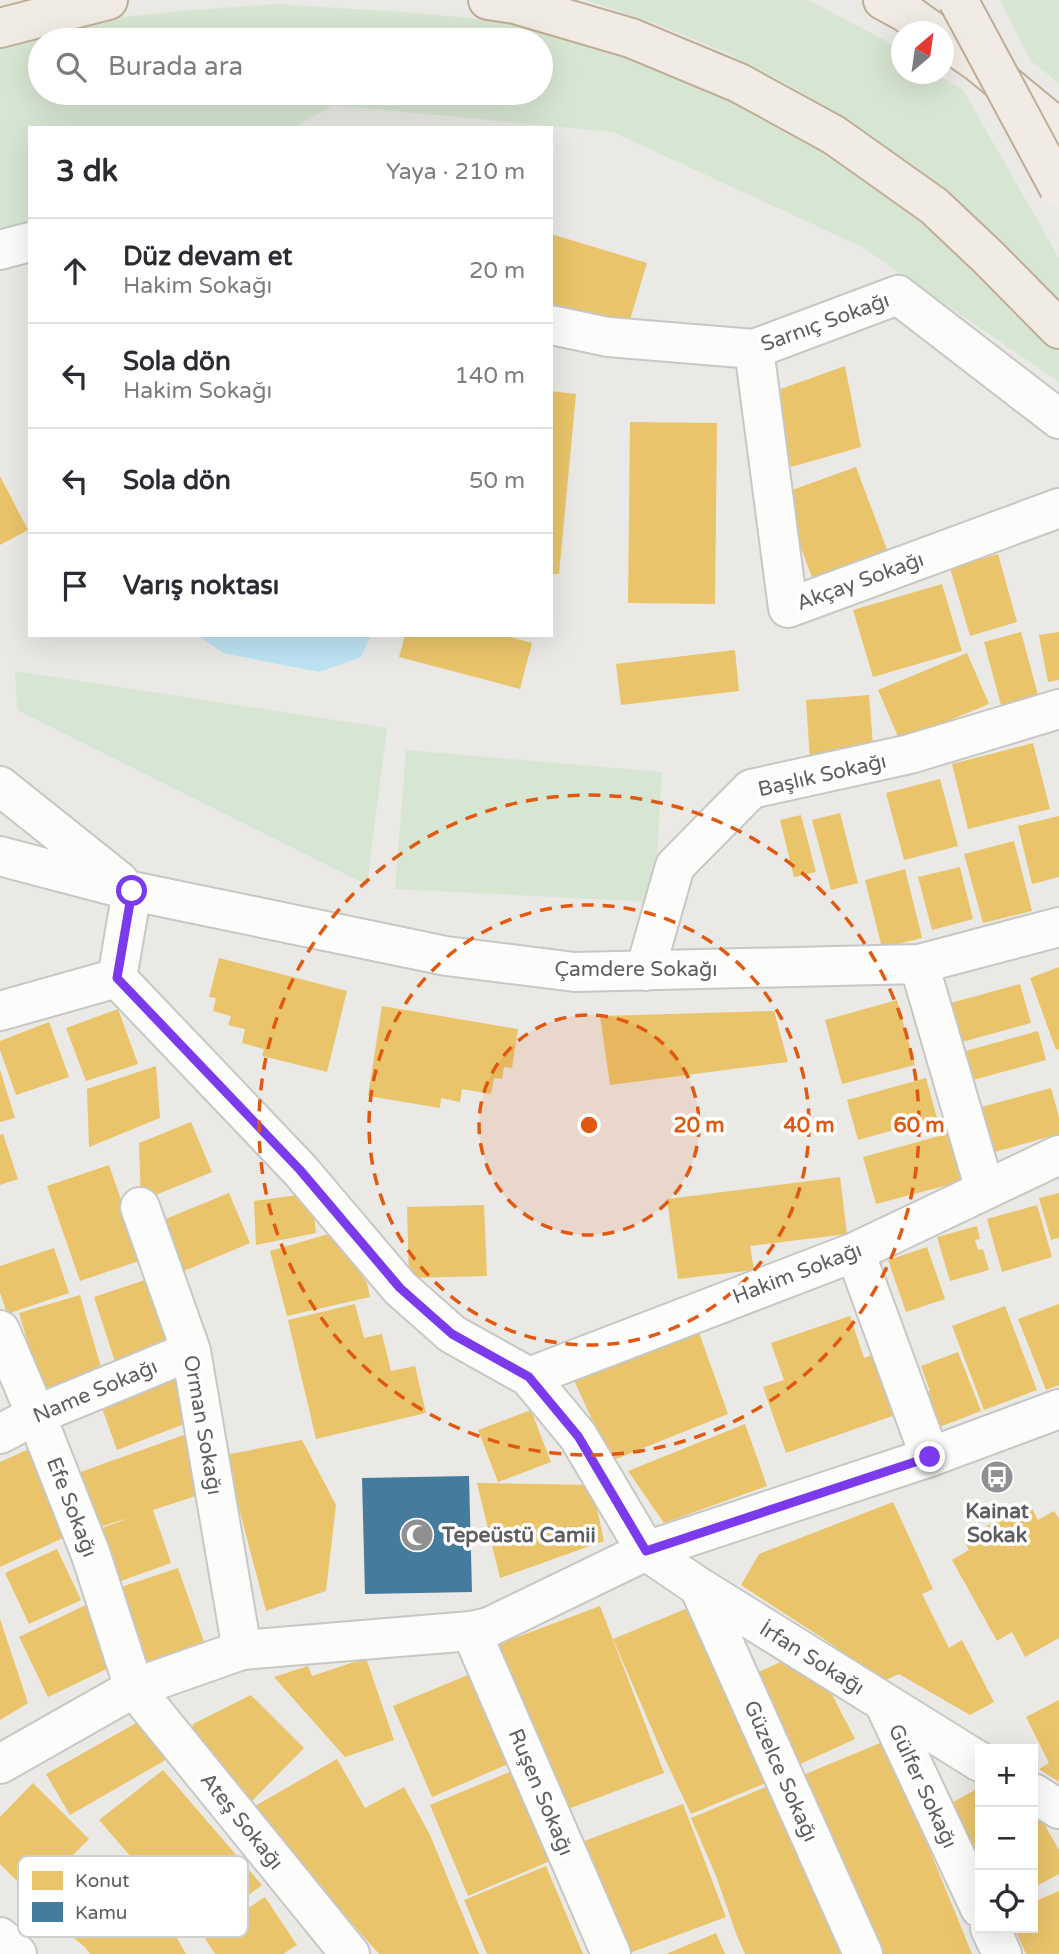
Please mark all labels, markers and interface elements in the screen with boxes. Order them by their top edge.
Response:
north arrow [891,21,954,84]
search box [28,28,553,105]
icon: search [52,48,90,86]
text: Burada ara [108,51,243,82]
text: 3 dk [56,153,118,190]
text: Yaya · 210 m [386,158,525,186]
text: Düz devam et [123,241,292,272]
icon: ahead [56,252,94,290]
text: 20 m [469,257,525,285]
text: Hakim Sokağı [123,272,272,300]
street label: Sarnıç Sokağı [758,288,893,357]
text: Sola dön [123,346,231,377]
icon: left [56,357,94,395]
text: 140 m [455,362,525,390]
text: Hakim Sokağı [123,377,272,405]
icon: left [56,462,94,500]
text: Sola dön [123,465,231,496]
text: 50 m [469,467,525,495]
street label: Akçay Sokağı [793,547,927,616]
icon: arrive [56,567,94,605]
text: Varış noktası [123,570,279,601]
street label: Başlık Sokağı [755,749,889,802]
route start [116,875,147,906]
street label: Çamdere Sokağı [554,957,718,982]
centre of rings [577,1113,601,1137]
text: 20 m [673,1113,725,1138]
text: 40 m [783,1113,835,1138]
text: 60 m [893,1113,945,1138]
street label: Hakim Sokağı [729,1237,865,1310]
street label: Orman Sokağı [178,1353,227,1497]
street label: Name Sokağı [29,1354,161,1429]
route end [914,1441,945,1472]
street label: Efe Sokağı [41,1454,102,1561]
bus stop icon: Kainat Sokak [978,1458,1016,1496]
place label: Kainat Sokak [965,1499,1029,1548]
mosque icon: Tepeüstü Camii [398,1516,436,1554]
place label: Tepeüstü Camii [441,1523,596,1548]
street label: İrfan Sokağı [755,1616,869,1700]
street label: Güzelce Sokağı [738,1697,823,1846]
street label: Gülfer Sokağı [883,1720,962,1852]
street label: Ruşen Sokağı [503,1725,578,1859]
map controls [975,1744,1038,1933]
button: + [975,1744,1038,1807]
street label: Ateş Sokağı [195,1768,288,1875]
button: − [975,1807,1038,1870]
legend [18,1856,248,1937]
text: Konut [75,1870,130,1892]
button: locate [975,1870,1038,1933]
text: Kamu [75,1902,127,1924]

